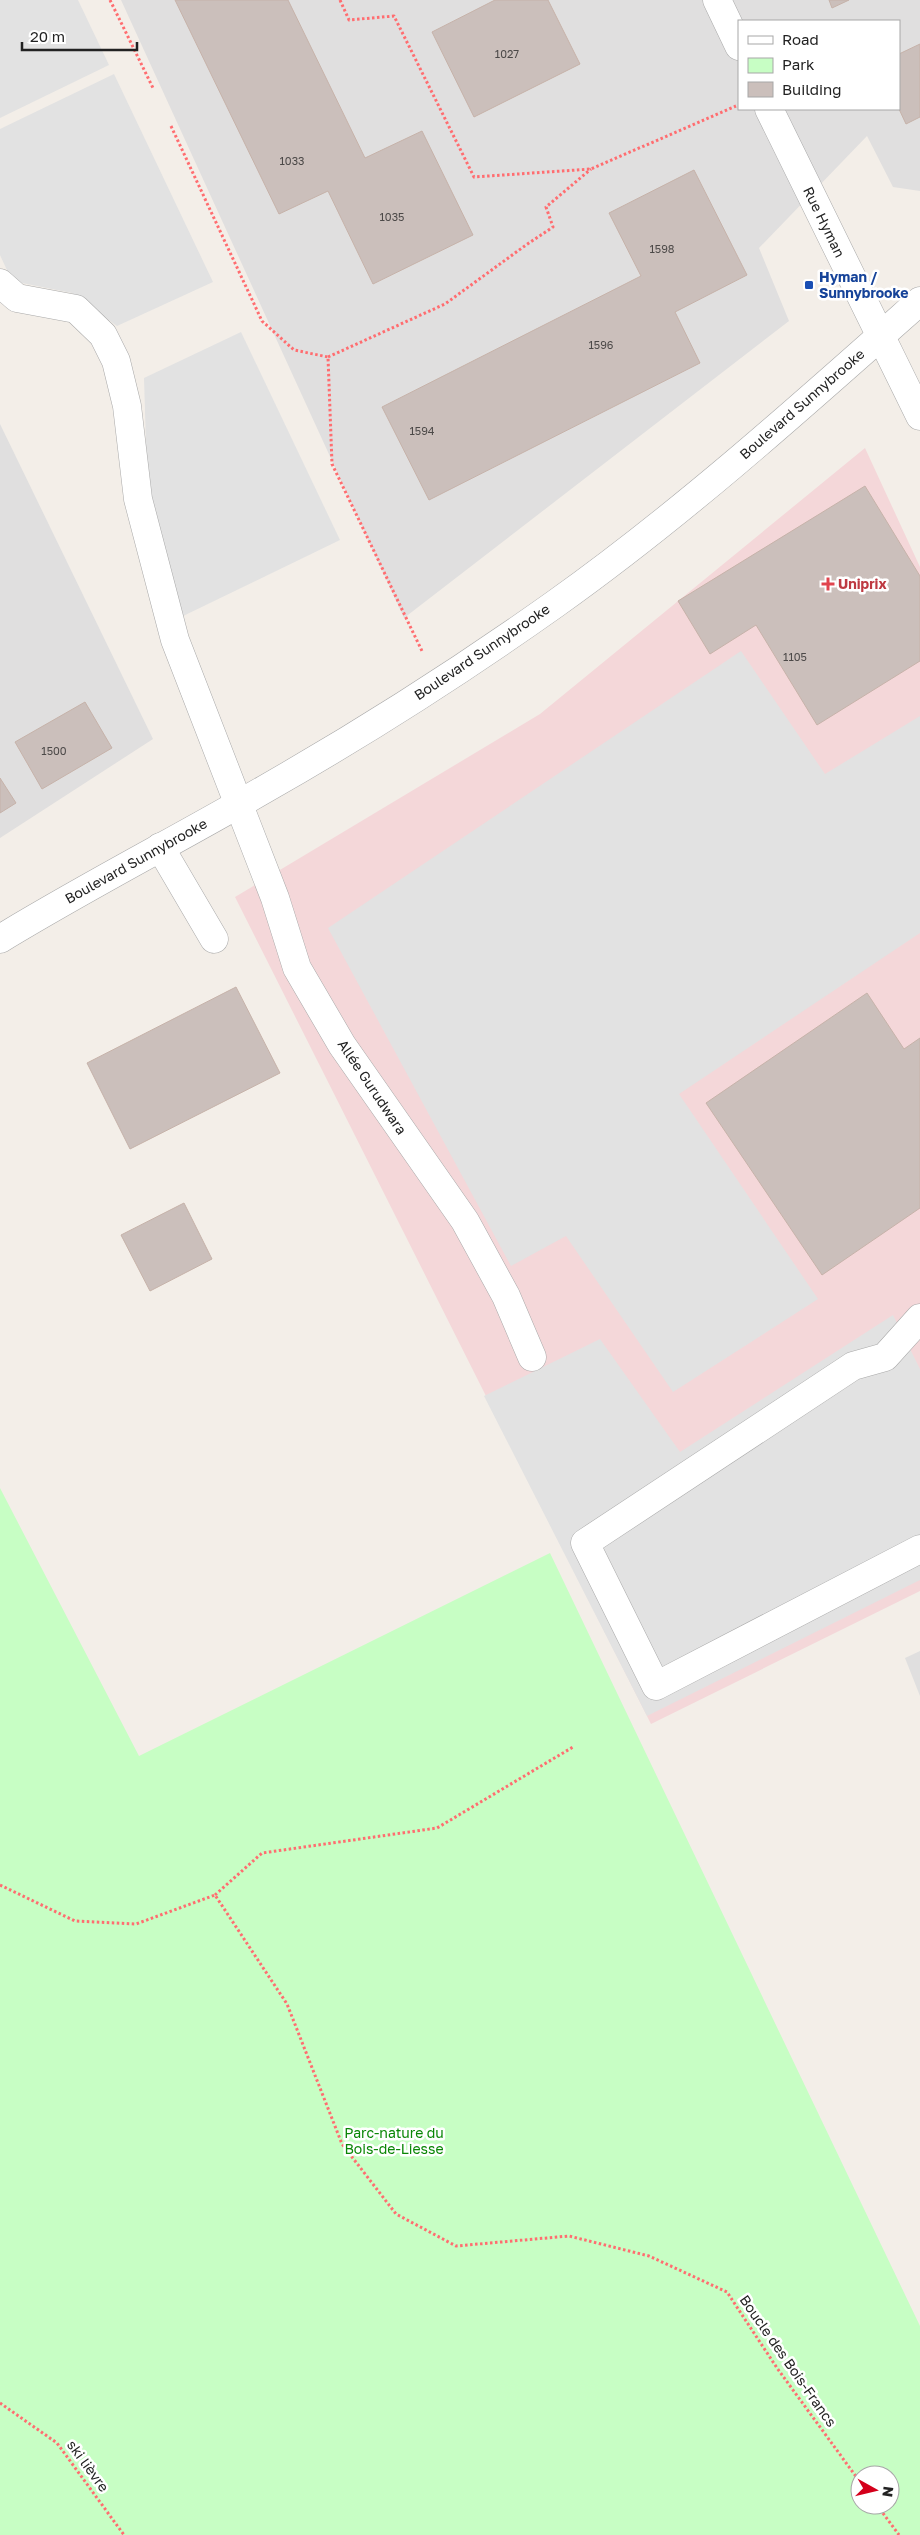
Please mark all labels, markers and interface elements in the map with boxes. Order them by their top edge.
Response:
scale bar [22,20,138,52]
legend [738,20,900,110]
text: 20 m [30,27,65,45]
text: Road [782,30,819,48]
house number: 1027 [495,47,519,60]
text: Park [782,55,815,73]
text: Building [782,80,842,98]
house number: 1033 [279,154,305,167]
street label: Rue Hyman [800,184,849,260]
house number: 1035 [380,210,404,223]
house number: 1598 [649,242,675,255]
place label: Hyman / Sunnybrooke [819,268,909,301]
marker: Hyman / Sunnybrooke [803,279,815,291]
house number: 1596 [588,338,614,351]
street label: Boulevard Sunnybrooke [736,345,868,462]
house number: 1594 [409,424,435,437]
place label: Uniprix [838,575,887,592]
marker: Uniprix [822,578,834,590]
street label: Boulevard Sunnybrooke [411,600,553,703]
house number: 1105 [783,650,807,663]
house number: 1500 [41,744,67,757]
street label: Boulevard Sunnybrooke [62,814,210,907]
street label: Allée Gurudwara [334,1036,410,1137]
park label: Parc-nature du Bois-de-Liesse [344,2124,444,2157]
street label: Boucle des Bois-Francs [736,2292,840,2430]
street label: ski lièvre [64,2436,113,2495]
north arrow [850,2465,900,2515]
text: N [879,2485,898,2498]

